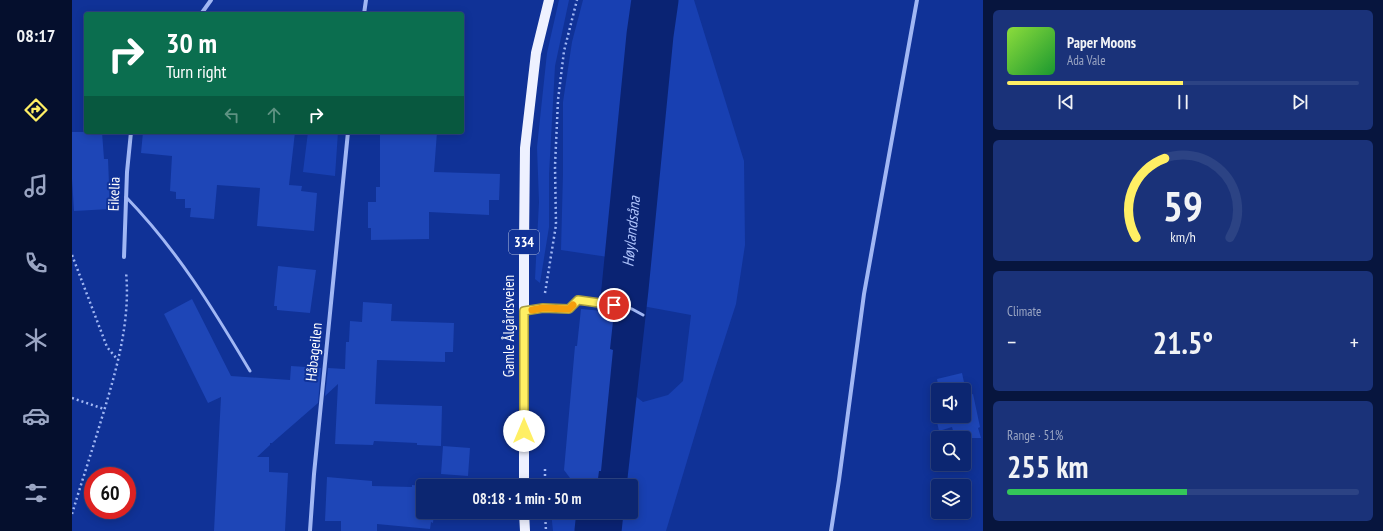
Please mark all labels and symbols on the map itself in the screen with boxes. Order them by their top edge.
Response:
street label: Eikelia [103,177,124,211]
water label: Høylandsåna [617,194,644,268]
road number: 334 [509,230,539,254]
street label: Gamle Ålgårdsveien [499,275,518,377]
pin [597,288,631,322]
street label: Håbageilen [301,322,326,382]
position arrow [503,410,545,452]
speed limit sign: 60 [84,467,136,519]

